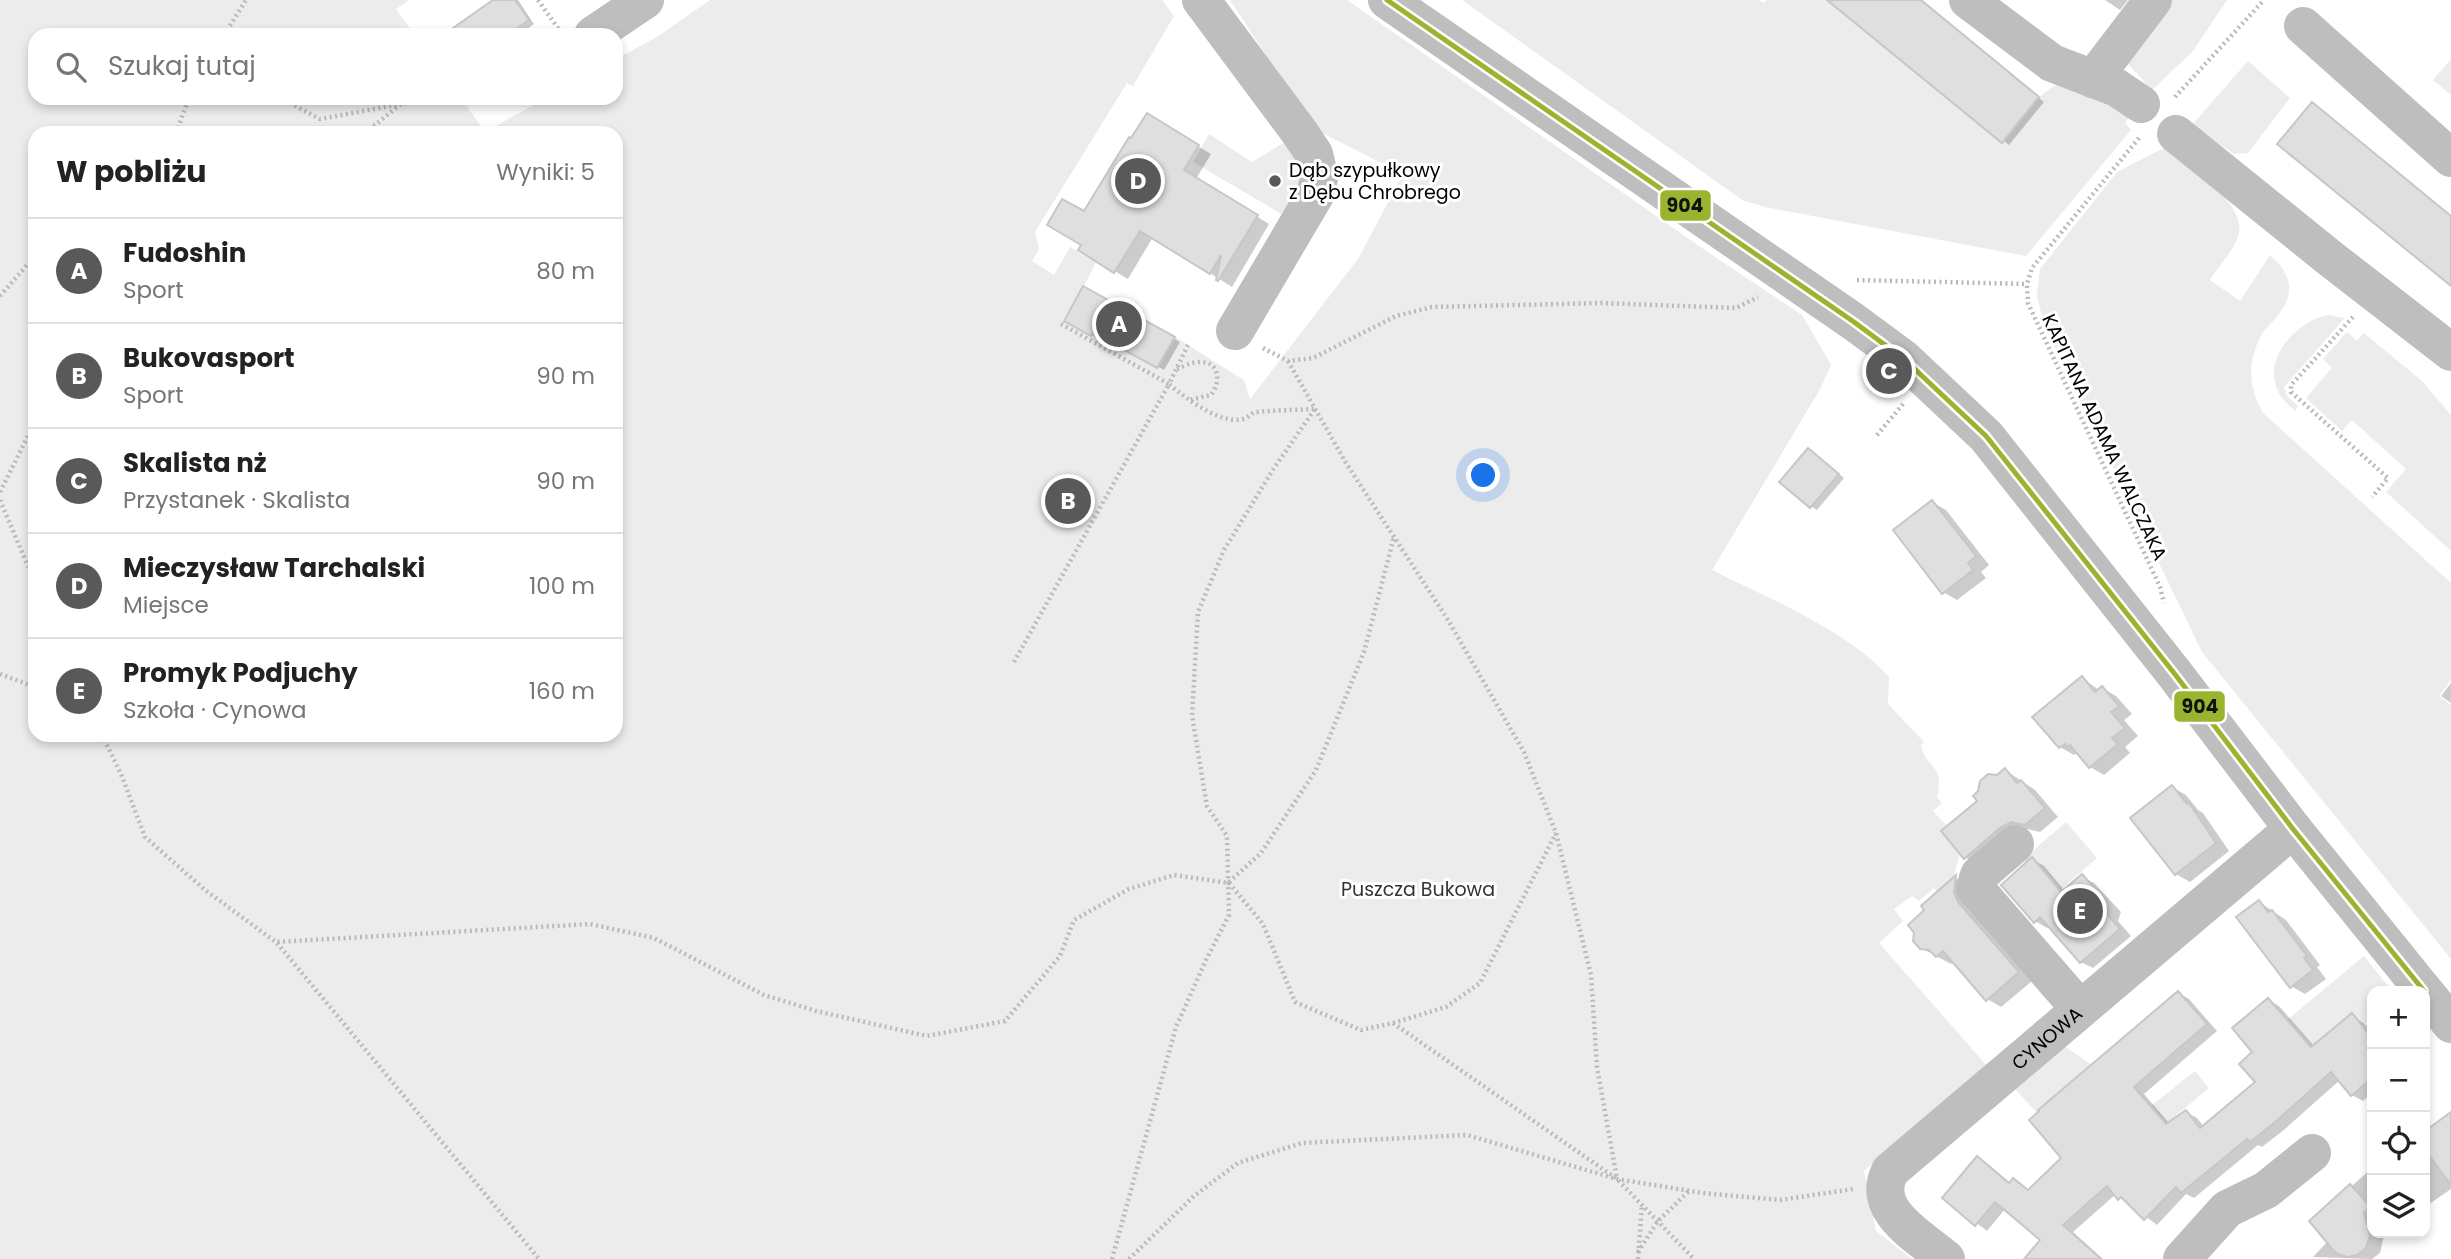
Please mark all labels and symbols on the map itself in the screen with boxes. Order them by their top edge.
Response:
pin: D [1115,155,1161,207]
place label: Dąb szypułkowy z Dębu Chrobrego [1289,157,1461,206]
marker: Dąb szypułkowy z Dębu Chrobrego [1267,173,1283,189]
line badge: 904 [1659,189,1712,222]
text: 904 [1667,192,1704,219]
pin: A [1096,298,1142,350]
street label: KAPITANA ADAMA WALCZAKA [2035,310,2174,565]
pin: C [1866,345,1912,397]
your location [1466,458,1500,492]
pin: B [1045,475,1091,527]
line badge: 904 [2173,690,2226,723]
text: 904 [2182,693,2219,720]
park label: Puszcza Bukowa [1341,876,1495,903]
pin: E [2057,885,2103,937]
street label: CYNOWA [2006,1000,2088,1076]

